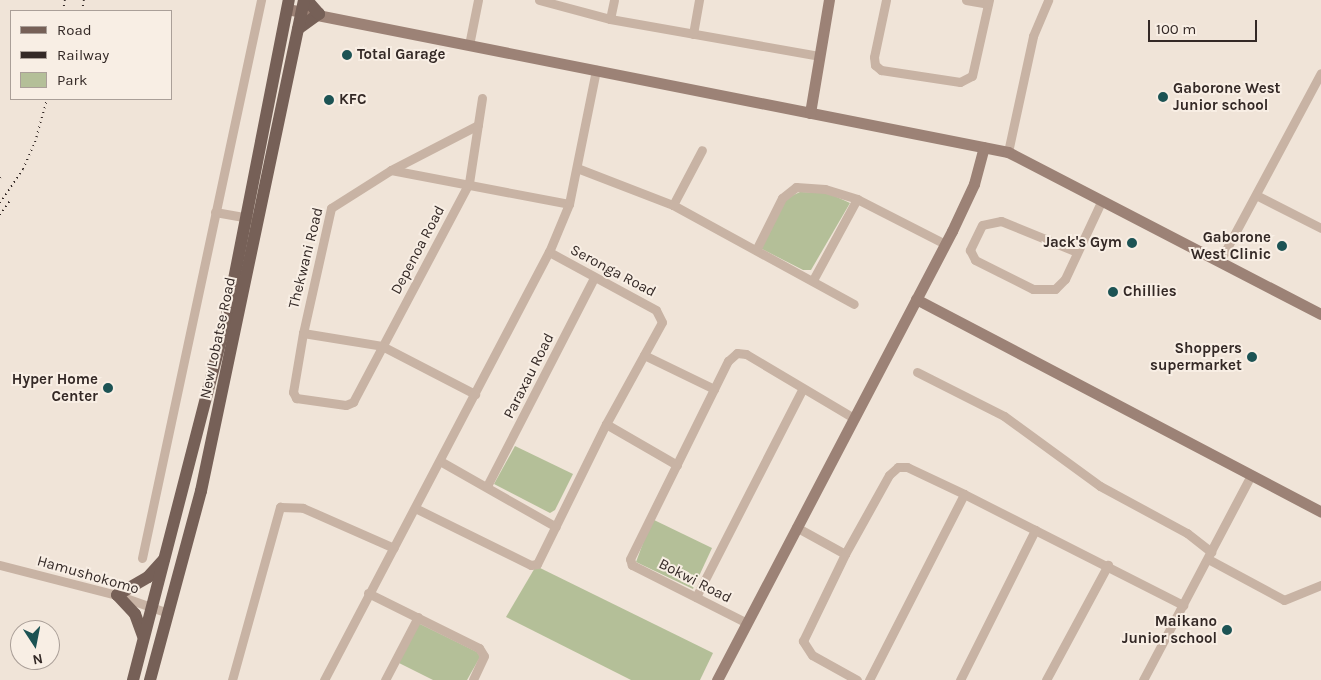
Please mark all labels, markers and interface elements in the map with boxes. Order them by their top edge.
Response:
legend [10,10,172,100]
scale bar [1151,10,1260,42]
text: 100 m [1156,20,1196,38]
text: Road [57,21,92,39]
text: Railway [57,46,109,64]
place label: Total Garage [357,46,445,64]
marker: Total Garage [341,49,353,61]
text: Park [57,71,87,89]
place label: Gaborone West Junior school [1173,79,1280,114]
place label: KFC [339,91,367,109]
marker: Gaborone West Junior school [1157,91,1169,103]
marker: KFC [323,94,335,106]
street label: Depenoa Road [387,203,449,297]
street label: Thekwani Road [285,206,327,310]
place label: Gaborone West Clinic [1191,228,1271,263]
place label: Jack's Gym [1043,234,1122,252]
marker: Jack's Gym [1126,237,1138,249]
marker: Gaborone West Clinic [1275,239,1289,253]
street label: Seronga Road [567,241,659,301]
street label: New Lobatse Road [196,275,240,401]
place label: Chillies [1123,283,1177,301]
marker: Chillies [1107,286,1119,298]
street label: Paraxau Road [500,330,558,422]
place label: Shoppers supermarket [1150,339,1242,374]
marker: Shoppers supermarket [1246,351,1258,363]
place label: Hyper Home Center [12,370,98,405]
marker: Hyper Home Center [102,382,114,394]
street label: Hamushokomo [35,552,141,598]
street label: Bokwi Road [656,555,734,607]
place label: Maikano Junior school [1122,612,1217,647]
north arrow [10,620,60,670]
marker: Maikano Junior school [1221,624,1233,636]
text: N [31,650,44,669]

